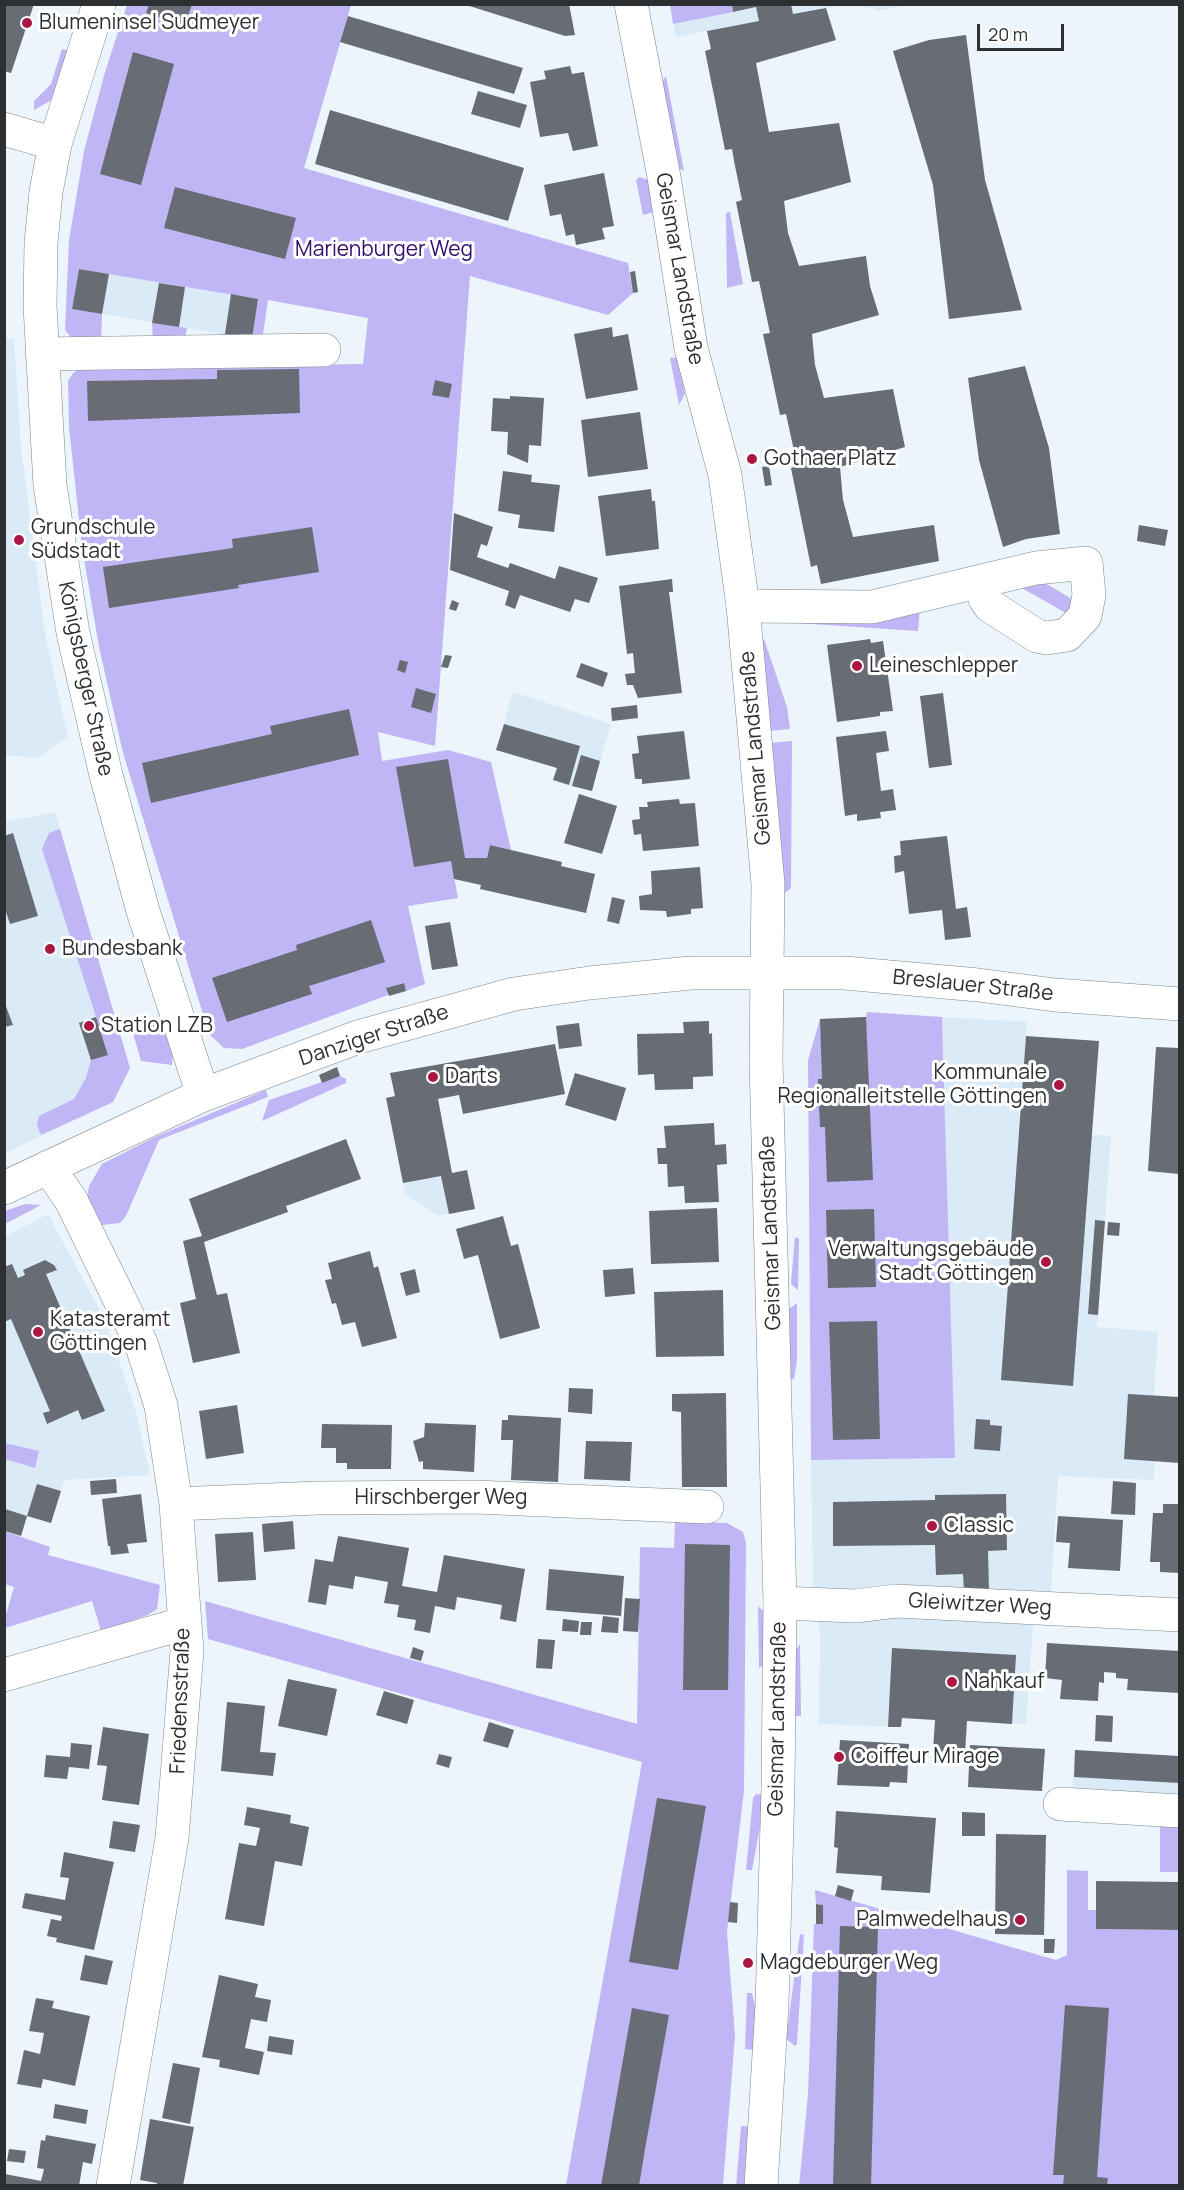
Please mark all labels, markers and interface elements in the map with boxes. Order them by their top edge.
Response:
place label: Blumeninsel Sudmeyer [39,10,259,36]
scale bar [980,12,1067,50]
marker: Blumeninsel Sudmeyer [20,16,34,30]
text: 20 m [988,22,1028,46]
street label: Geismar Landstraße [650,171,708,367]
park label: Marienburger Weg [295,237,473,263]
place label: Gothaer Platz [764,446,897,472]
marker: Gothaer Platz [745,452,759,466]
place label: Grundschule Südstadt [31,515,155,565]
marker: Grundschule Südstadt [12,533,26,547]
street label: Königsberger Straße [52,579,118,779]
street label: Geismar Landstraße [735,650,777,846]
place label: Leineschlepper [869,653,1018,679]
marker: Leineschlepper [850,659,864,673]
place label: Bundesbank [62,936,182,962]
marker: Bundesbank [43,942,57,956]
street label: Breslauer Straße [891,965,1055,1007]
street label: Danziger Straße [296,1000,452,1072]
place label: Station LZB [101,1013,213,1039]
marker: Station LZB [82,1019,96,1033]
place label: Kommunale Regionalleitstelle Göttingen [778,1060,1047,1110]
place label: Darts [445,1064,498,1090]
marker: Darts [426,1070,440,1084]
marker: Kommunale Regionalleitstelle Göttingen [1052,1078,1066,1092]
street label: Geismar Landstraße [755,1135,787,1331]
place label: Verwaltungsgebäude Stadt Göttingen [828,1237,1034,1287]
marker: Verwaltungsgebäude Stadt Göttingen [1039,1255,1053,1269]
place label: Katasteramt Göttingen [50,1307,171,1357]
marker: Katasteramt Göttingen [31,1325,45,1339]
street label: Hirschberger Weg [355,1485,527,1511]
place label: Classic [944,1513,1014,1539]
marker: Classic [925,1519,939,1533]
street label: Gleiwitzer Weg [908,1589,1052,1621]
street label: Geismar Landstraße [764,1622,792,1816]
street label: Friedensstraße [166,1627,196,1775]
place label: Nahkauf [964,1669,1045,1695]
marker: Nahkauf [945,1675,959,1689]
place label: Coiffeur Mirage [851,1744,999,1770]
marker: Coiffeur Mirage [832,1750,846,1764]
place label: Palmwedelhaus [856,1907,1008,1933]
marker: Palmwedelhaus [1013,1913,1027,1927]
place label: Magdeburger Weg [760,1950,938,1976]
marker: Magdeburger Weg [741,1956,755,1970]

